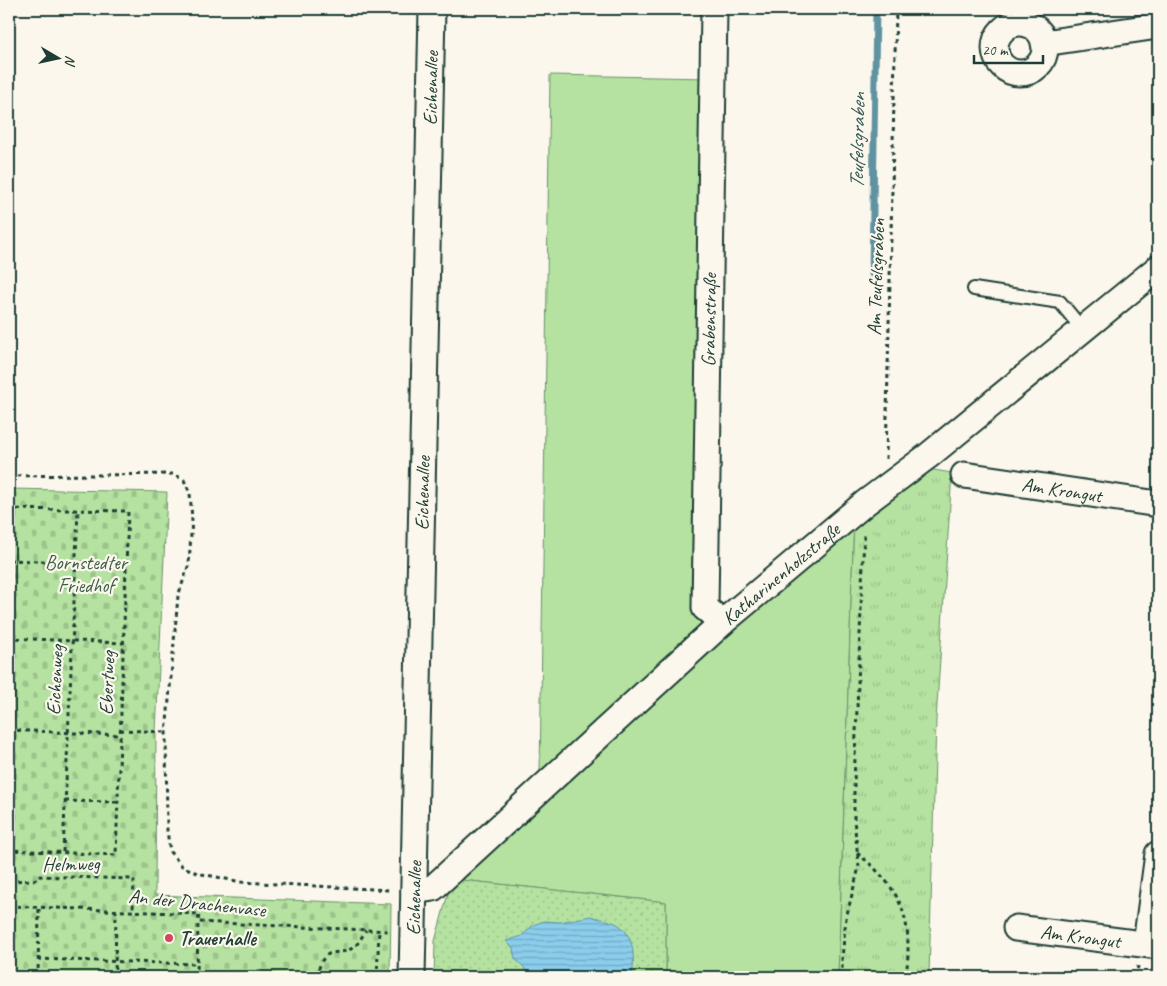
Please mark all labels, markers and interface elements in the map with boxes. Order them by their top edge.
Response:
north arrow [32,32,82,82]
scale bar [974,32,1043,64]
text: 20 m [982,41,1009,60]
street label: Eichenallee [417,49,444,125]
text: N [61,54,79,68]
water label: Teufelsgraben [843,91,871,189]
street label: Am Teufelsgraben [861,217,891,336]
street label: Grabenstraße [696,272,722,367]
street label: Eichenallee [409,454,435,530]
street label: Am Krongut [1020,471,1106,508]
street label: Katharinenholzstraße [717,516,846,630]
park label: Bornstedter Friedhof [45,550,129,598]
street label: Eichenweg [41,643,69,716]
street label: Ebertweg [93,649,121,715]
street label: Helmweg [42,851,101,877]
street label: Eichenallee [400,859,427,935]
street label: An der Drachenvase [127,883,268,923]
street label: Am Krongut [1039,919,1124,954]
place label: Trauerhalle [179,926,257,951]
marker: Trauerhalle [163,932,175,944]

